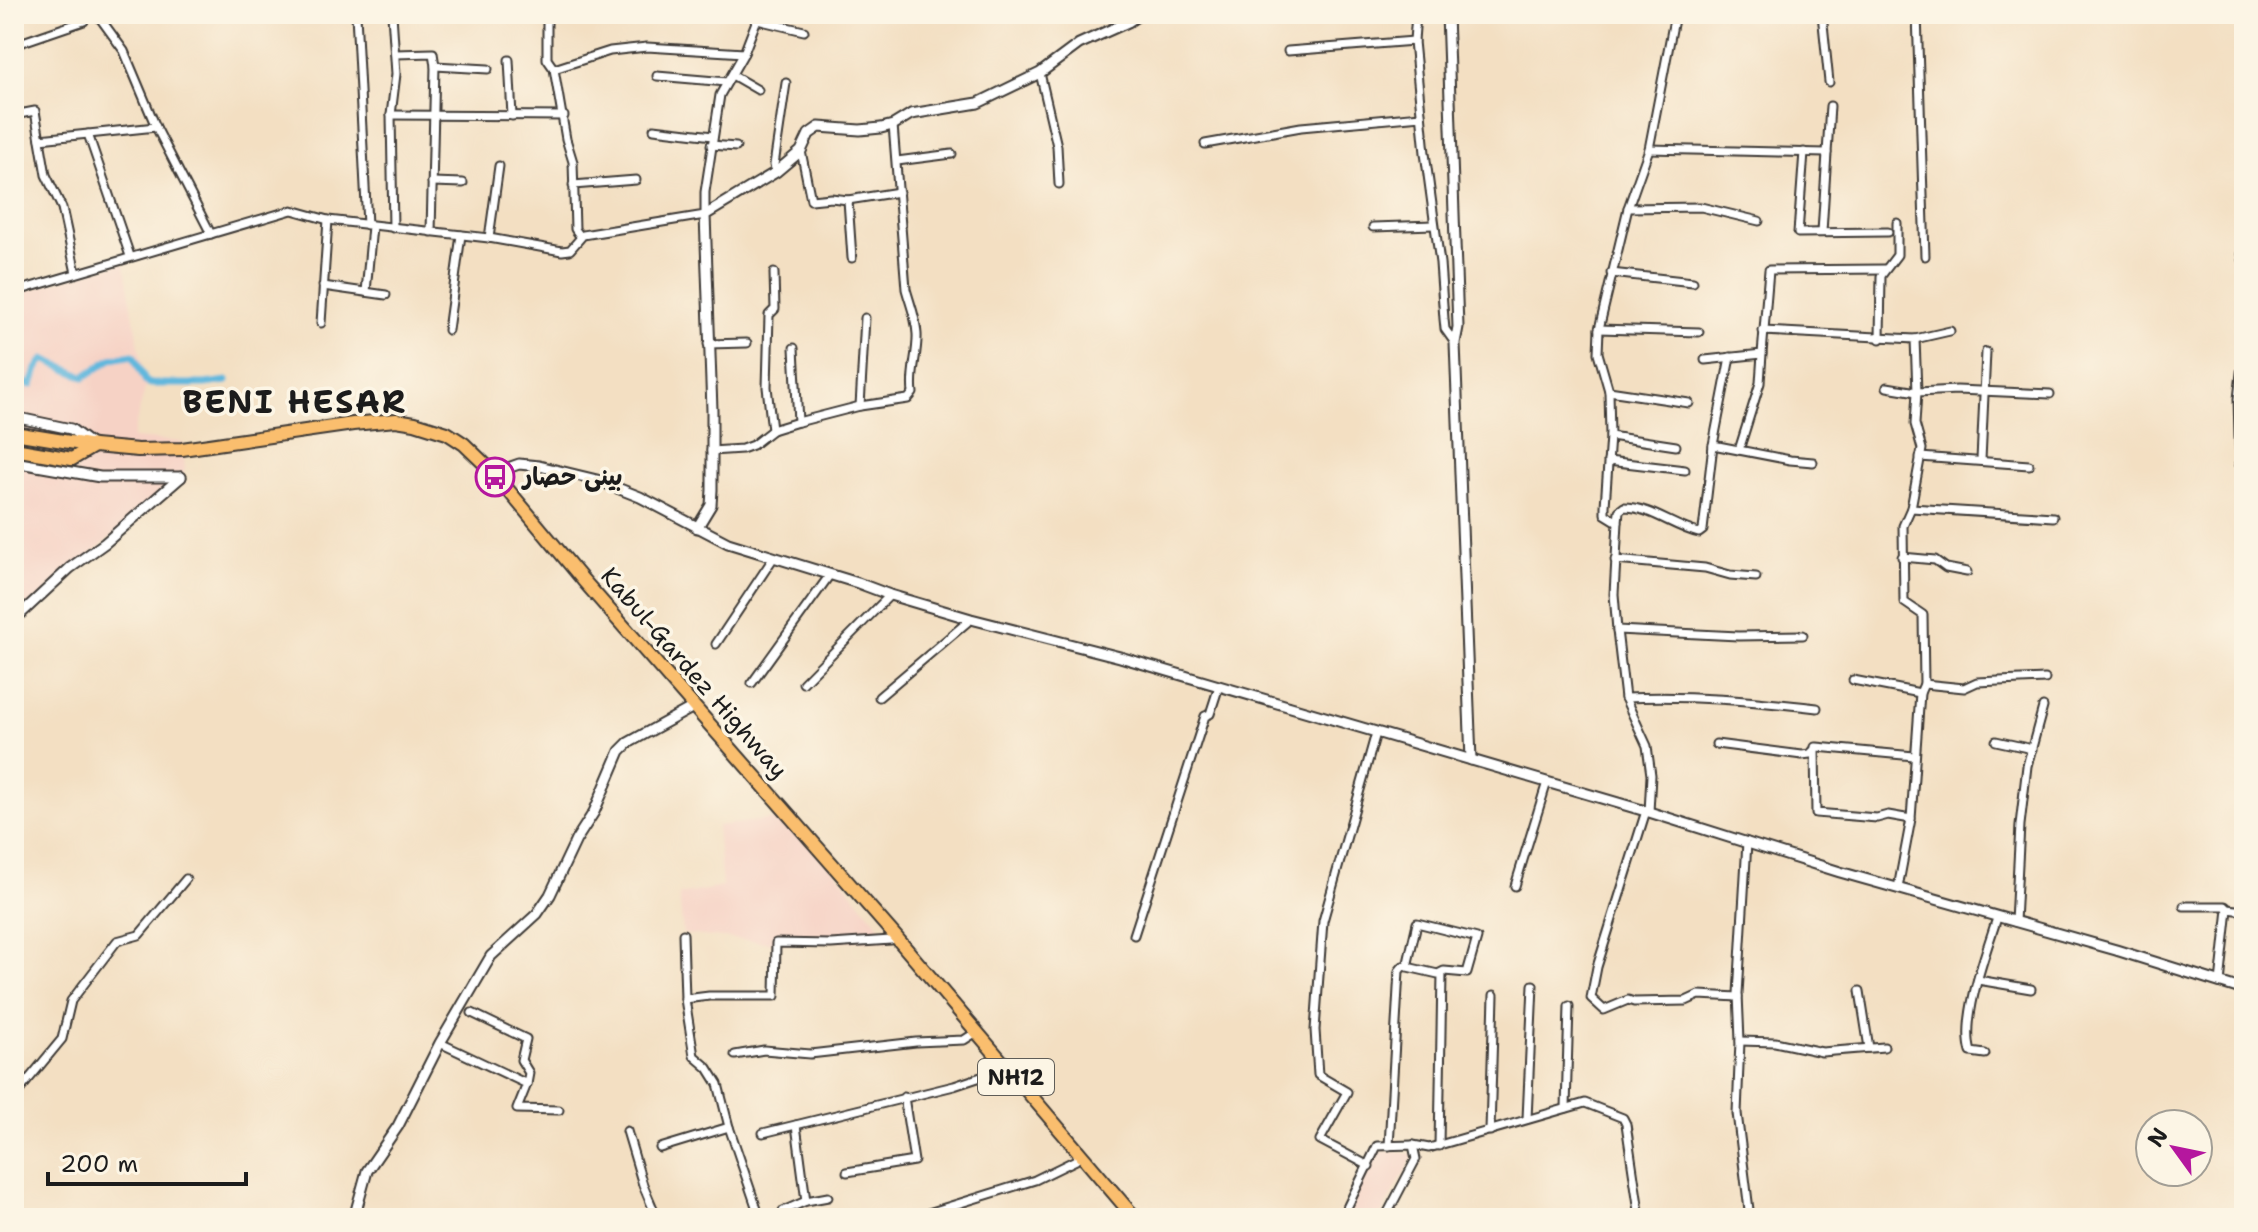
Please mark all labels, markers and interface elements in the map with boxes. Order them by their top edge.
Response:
district label: BENI HESAR [183,380,407,423]
bus stop icon: بینی حصار [474,456,516,498]
place label: بینی حصار [521,461,623,493]
street label: Kabul-Gardez Highway [593,561,795,785]
road number: NH12 [978,1059,1054,1095]
north arrow [2134,1108,2214,1188]
text: N [2141,1122,2175,1153]
scale bar [48,1136,246,1186]
text: 200 m [60,1148,138,1180]

